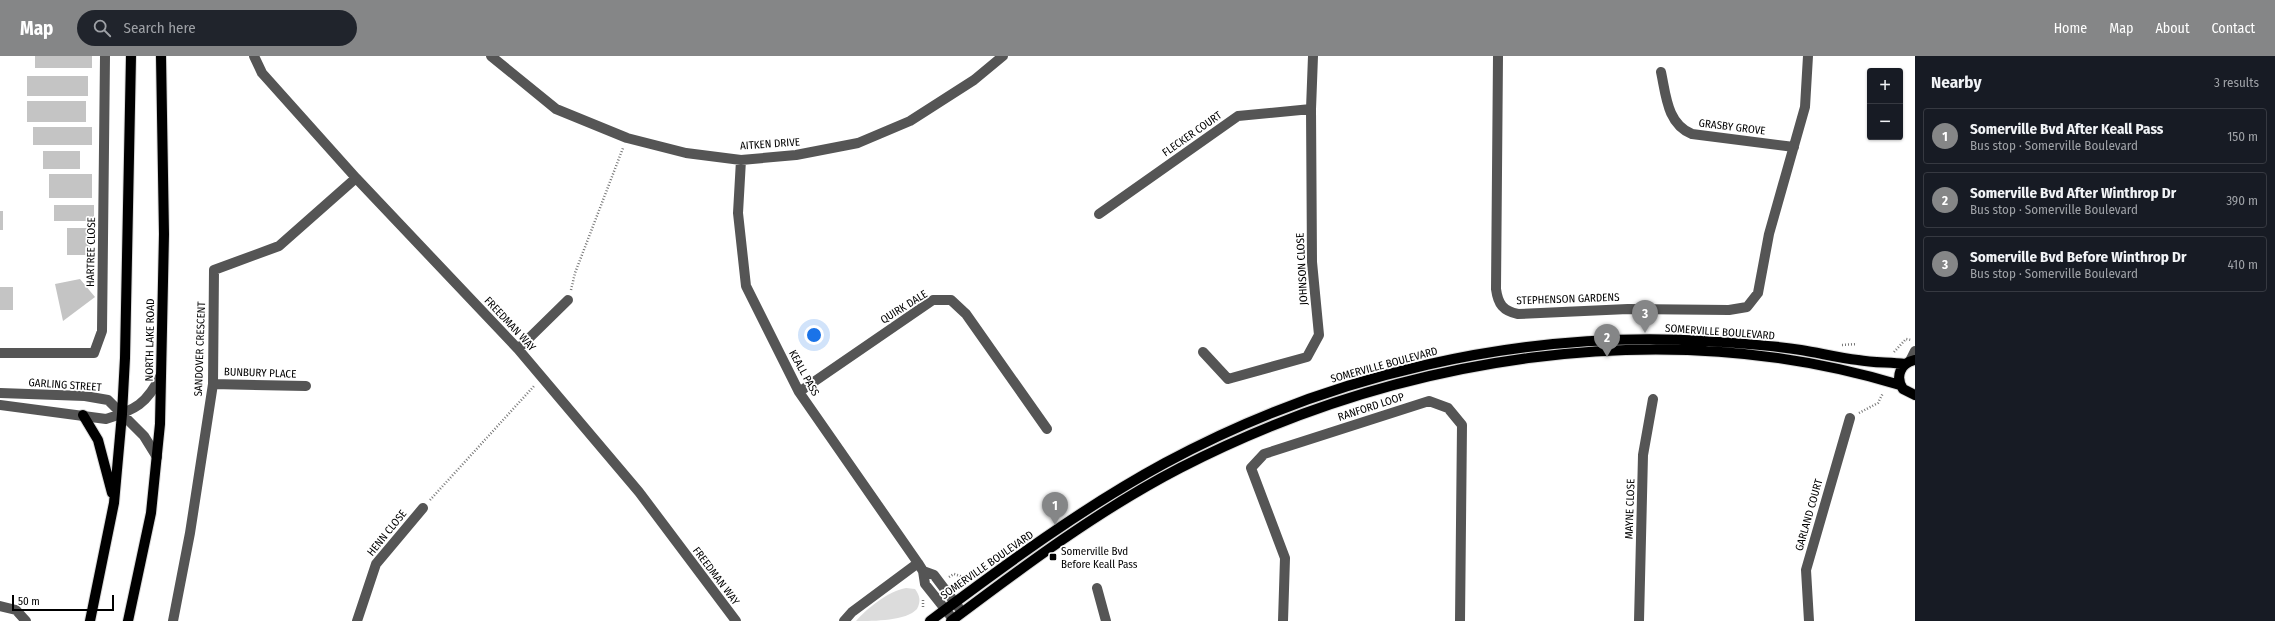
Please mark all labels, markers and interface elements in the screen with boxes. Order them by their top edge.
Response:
search box [77,10,357,46]
text: Map [20,17,53,40]
icon: search [91,17,113,39]
text: Search here [123,19,196,37]
text: Home [2054,20,2087,37]
text: Map [2109,20,2133,37]
text: About [2155,20,2190,37]
text: Contact [2212,20,2255,37]
map controls [1867,68,1903,140]
button: + [1867,68,1903,104]
text: Nearby [1931,72,1982,93]
text: 3 results [2214,75,2259,90]
button: − [1867,104,1903,140]
street label: FLECKER COURT [1160,108,1225,159]
street label: GRASBY GROVE [1698,116,1766,138]
text: Somerville Bvd After Keall Pass [1970,120,2163,138]
text: 1 [1942,129,1948,144]
text: 150 m [2227,129,2258,144]
street label: AITKEN DRIVE [740,135,800,153]
text: Bus stop · Somerville Boulevard [1970,138,2138,153]
text: Somerville Bvd After Winthrop Dr [1970,184,2176,202]
text: 2 [1942,193,1948,208]
text: 390 m [2226,193,2258,208]
text: Bus stop · Somerville Boulevard [1970,202,2138,217]
street label: HARTREE CLOSE [84,217,98,287]
street label: JOHNSON CLOSE [1294,233,1310,305]
text: Somerville Bvd Before Winthrop Dr [1970,248,2187,266]
text: 3 [1942,257,1948,272]
text: 410 m [2228,257,2258,272]
text: Bus stop · Somerville Boulevard [1970,266,2138,281]
street label: QUIRK DALE [878,288,930,326]
street label: STEPHENSON GARDENS [1516,291,1620,307]
street label: FREEDMAN WAY [482,294,539,354]
street label: NORTH LAKE ROAD [143,298,157,382]
street label: SANDOVER CRESCENT [192,300,208,397]
pin: 3 [1632,300,1658,333]
street label: SOMERVILLE BOULEVARD [1665,322,1775,342]
pin: 2 [1594,324,1620,357]
your location [804,325,824,345]
street label: SOMERVILLE BOULEVARD [1329,344,1439,386]
street label: KEALL PASS [786,348,822,399]
street label: BUNBURY PLACE [224,365,296,381]
street label: GARLING STREET [28,376,103,394]
street label: RANFORD LOOP [1336,390,1406,424]
street label: GARLAND COURT [1793,477,1826,552]
street label: MAYNE CLOSE [1622,479,1638,539]
pin: 1 [1042,492,1068,525]
street label: HENN CLOSE [365,507,409,559]
street label: SOMERVILLE BOULEVARD [938,528,1036,602]
street label: FREEDMAN WAY [690,544,742,608]
place label: Somerville Bvd Before Keall Pass [1061,545,1138,571]
marker: Somerville Bvd Before Keall Pass [1048,552,1058,562]
scale bar [12,593,114,612]
text: 50 m [18,595,40,608]

